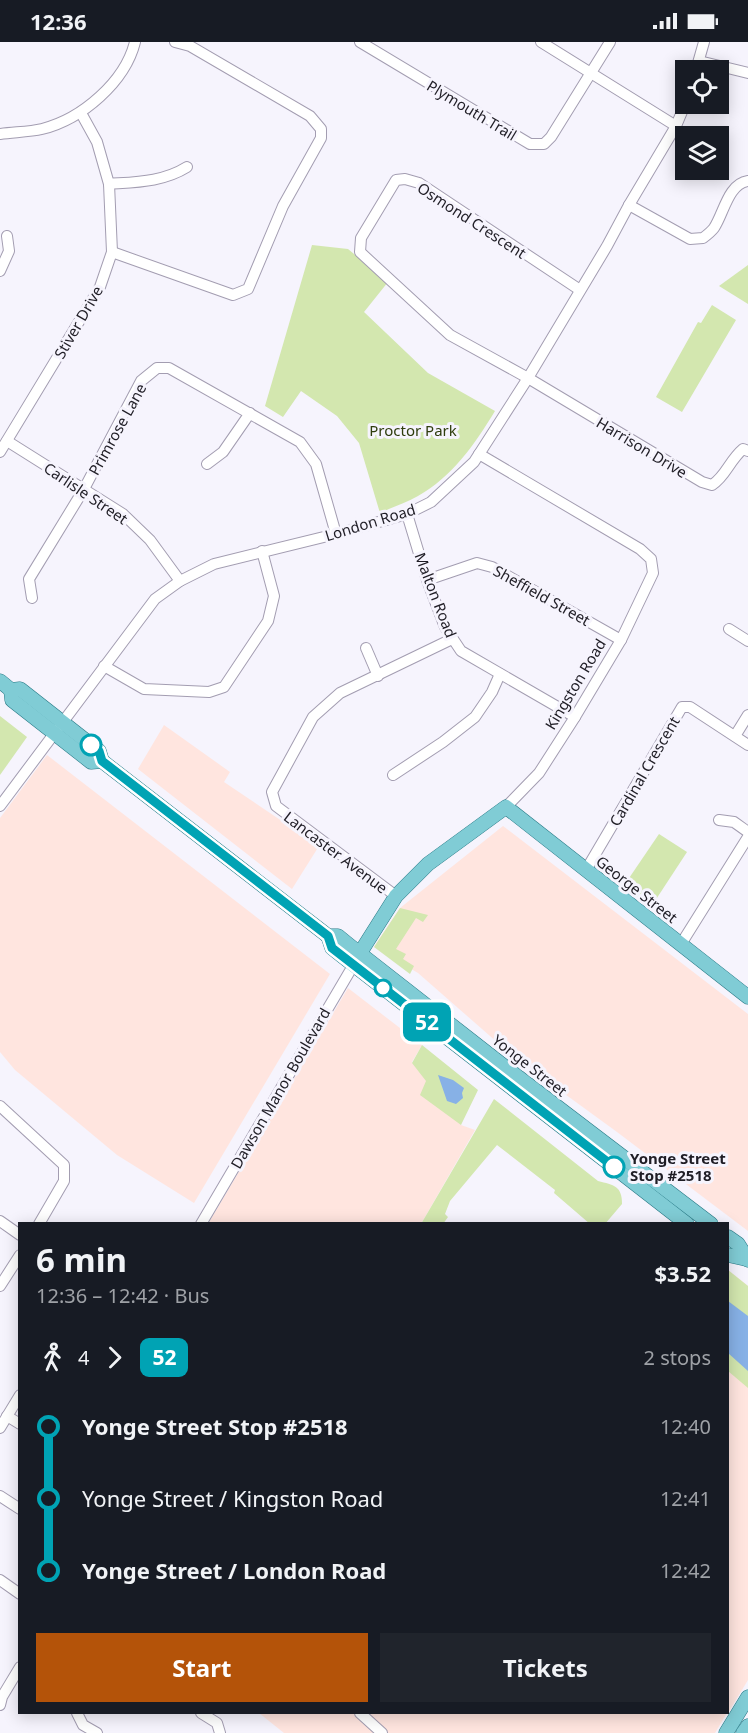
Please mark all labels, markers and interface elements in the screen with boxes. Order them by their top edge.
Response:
text: 12:36 [30,6,87,36]
map controls [675,60,729,180]
button: locate [675,60,729,114]
street label: Plymouth Trail [423,75,521,145]
button: layers [675,126,729,180]
street label: Osmond Crescent [414,177,531,263]
street label: Stiver Drive [49,282,107,362]
street label: Primrose Lane [84,380,150,478]
street label: Harrison Drive [593,412,691,482]
park label: Proctor Park [369,420,457,440]
street label: Carlisle Street [40,458,132,529]
street label: London Road [322,499,418,545]
street label: Malton Road [411,550,461,640]
street label: Sheffield Street [490,560,594,630]
street label: Kingston Road [540,635,610,733]
street label: Cardinal Crescent [604,712,684,830]
unlabelled marker [80,734,102,756]
street label: Lancaster Avenue [280,806,392,898]
street label: George Street [592,851,682,927]
unlabelled marker [374,979,392,997]
line badge: 52 [400,1002,454,1042]
street label: Dawson Manor Boulevard [226,1004,334,1172]
text: 52 [415,1008,439,1036]
street label: Yonge Street [489,1030,572,1101]
place label: Yonge Street Stop #2518 [630,1148,726,1185]
marker: Yonge Street Stop #2518 [603,1156,625,1178]
text: 6 min [36,1237,127,1282]
text: $3.52 [654,1258,711,1288]
text: 12:36 – 12:42 · Bus [36,1282,209,1309]
icon: walk [36,1341,69,1374]
icon: forward [98,1341,131,1374]
text: 52 [152,1343,176,1371]
text: 4 [78,1344,89,1371]
text: 2 stops [644,1344,711,1371]
text: Yonge Street Stop #2518 [82,1411,348,1441]
text: 12:40 [660,1413,711,1440]
text: Yonge Street / Kingston Road [82,1483,383,1513]
text: 12:41 [660,1485,711,1512]
text: Yonge Street / London Road [82,1555,386,1585]
text: 12:42 [660,1557,711,1584]
button: Start [36,1633,368,1702]
button: Tickets [380,1633,711,1702]

